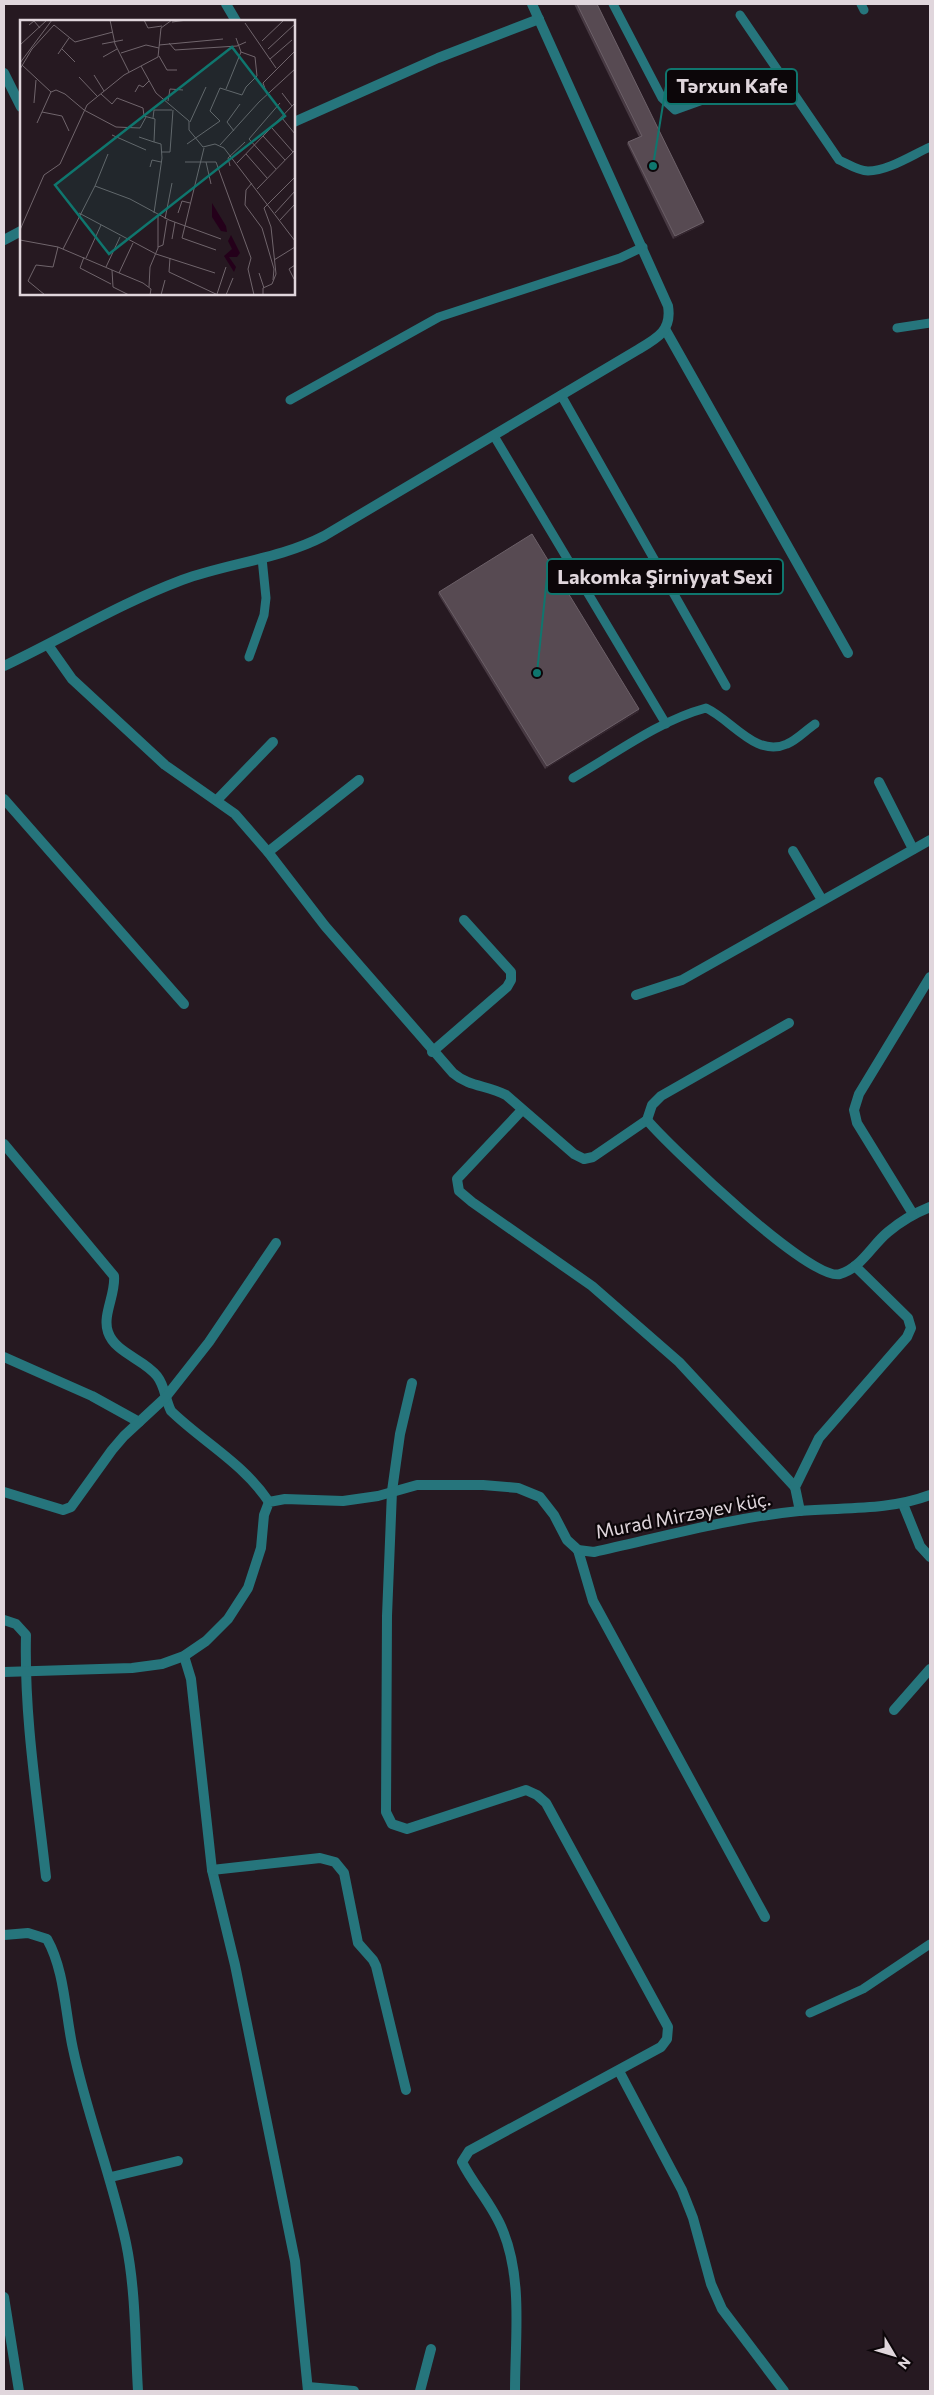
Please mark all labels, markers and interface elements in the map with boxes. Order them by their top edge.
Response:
inset map [20,20,295,295]
callout: Tərxun Kafe [666,69,797,104]
text: Tərxun Kafe [676,73,788,97]
callout: Lakomka Şirniyyat Sexi [547,559,783,594]
text: Lakomka Şirniyyat Sexi [557,564,773,588]
street label: Murad Mirzəyev küç. [593,1486,772,1543]
north arrow [869,2330,919,2380]
text: N [895,2354,915,2373]

